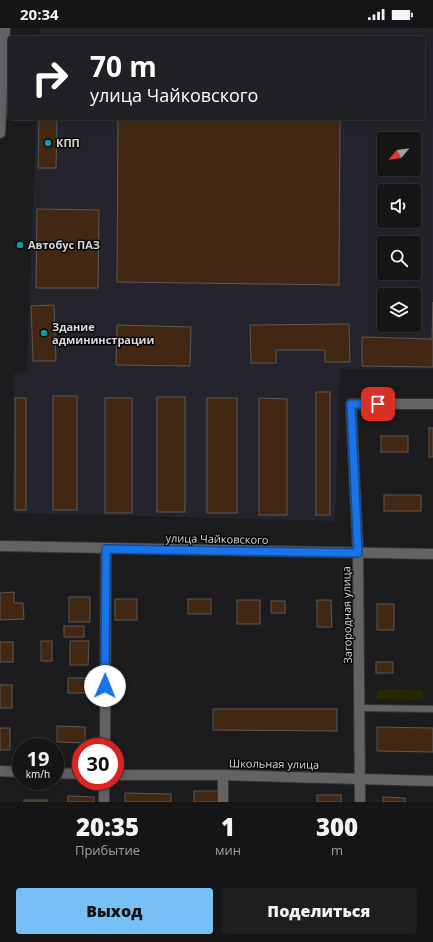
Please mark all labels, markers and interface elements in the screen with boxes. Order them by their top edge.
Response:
text: 20:34 [20,4,59,24]
text: 70 m [90,47,157,85]
icon: right [24,52,76,104]
text: улица Чайковского [90,83,258,107]
north arrow [377,132,421,176]
map controls [377,132,421,332]
place label: КПП [56,135,80,150]
marker: КПП [43,138,53,148]
button: sound [377,184,421,228]
button: search [377,236,421,280]
place label: Автобус ПАЗ [28,237,100,252]
marker: Автобус ПАЗ [15,240,25,250]
button: layers [377,288,421,332]
place label: Здание админинстрации [52,319,154,347]
marker: Здание админинстрации [39,328,49,338]
pin [361,387,395,421]
icon: arrive [367,393,389,415]
street label: улица Чайковского [165,530,269,547]
street label: Загородная улица [338,566,355,664]
position arrow [84,665,126,707]
speed limit sign: 30 [72,738,124,790]
text: 19 [27,745,49,772]
street label: Школьная улица [229,755,319,772]
text: km/h [26,767,50,781]
text: 20:35 [76,810,139,843]
text: 1 [221,810,235,843]
text: 300 [316,810,358,843]
text: Прибытие [75,841,140,859]
text: мин [215,841,241,859]
text: m [331,841,343,859]
button: Выход [16,888,213,934]
button: Поделиться [221,888,417,934]

